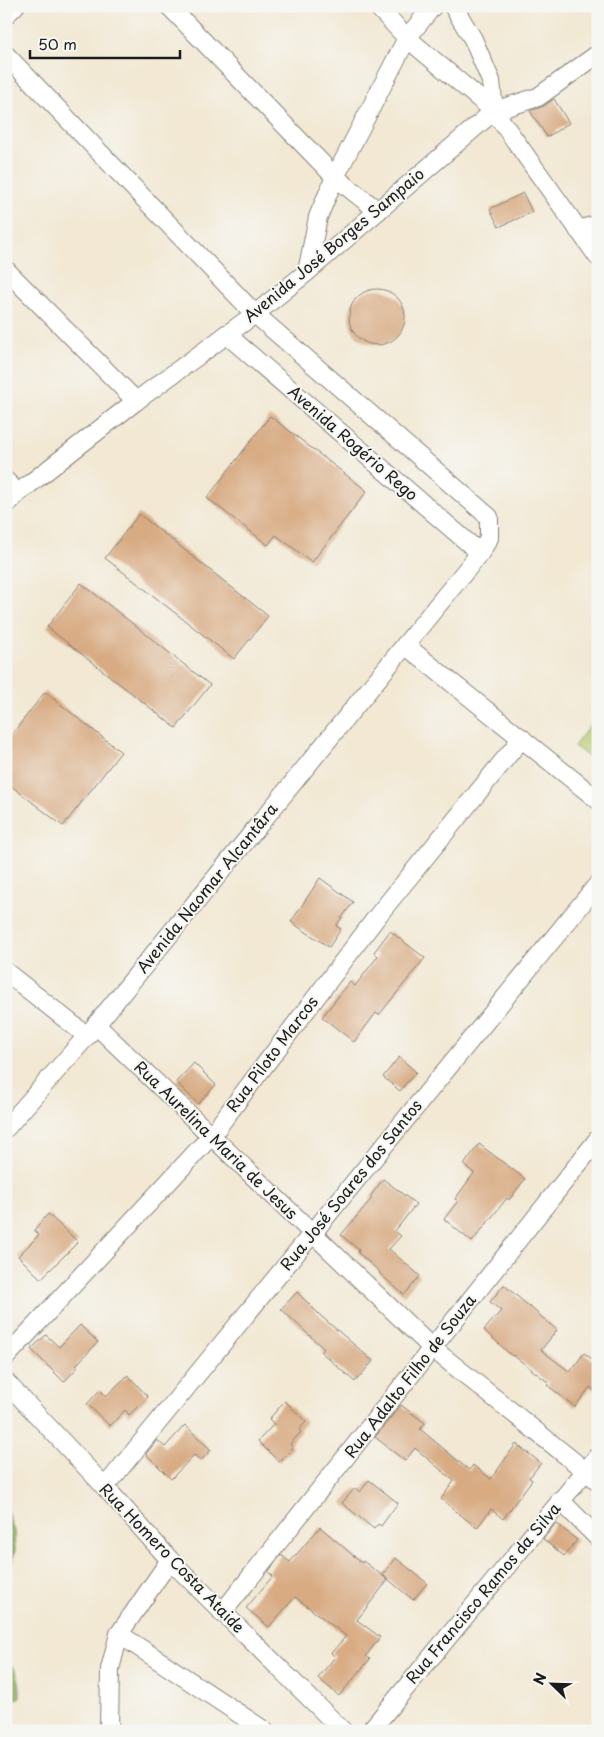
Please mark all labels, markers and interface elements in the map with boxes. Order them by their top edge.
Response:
scale bar [30,28,180,60]
text: 50 m [38,32,77,55]
street label: Avenida José Borges Sampaio [238,161,429,327]
street label: Avenida Rogério Rego [283,379,424,506]
street label: Avenida Naomar Alcantâra [130,797,283,978]
street label: Rua Piloto Marcos [220,990,323,1117]
street label: Rua Aurelina Maria de Jesus [130,1055,304,1224]
street label: Rua José Soares dos Santos [274,1094,427,1275]
street label: Rua Adalto Filho de Souza [338,1288,481,1462]
street label: Rua Homero Costa Ataide [95,1477,251,1638]
street label: Rua Francisco Ramos da Silva [399,1496,565,1688]
north arrow [526,1660,576,1710]
text: N [528,1670,551,1688]

